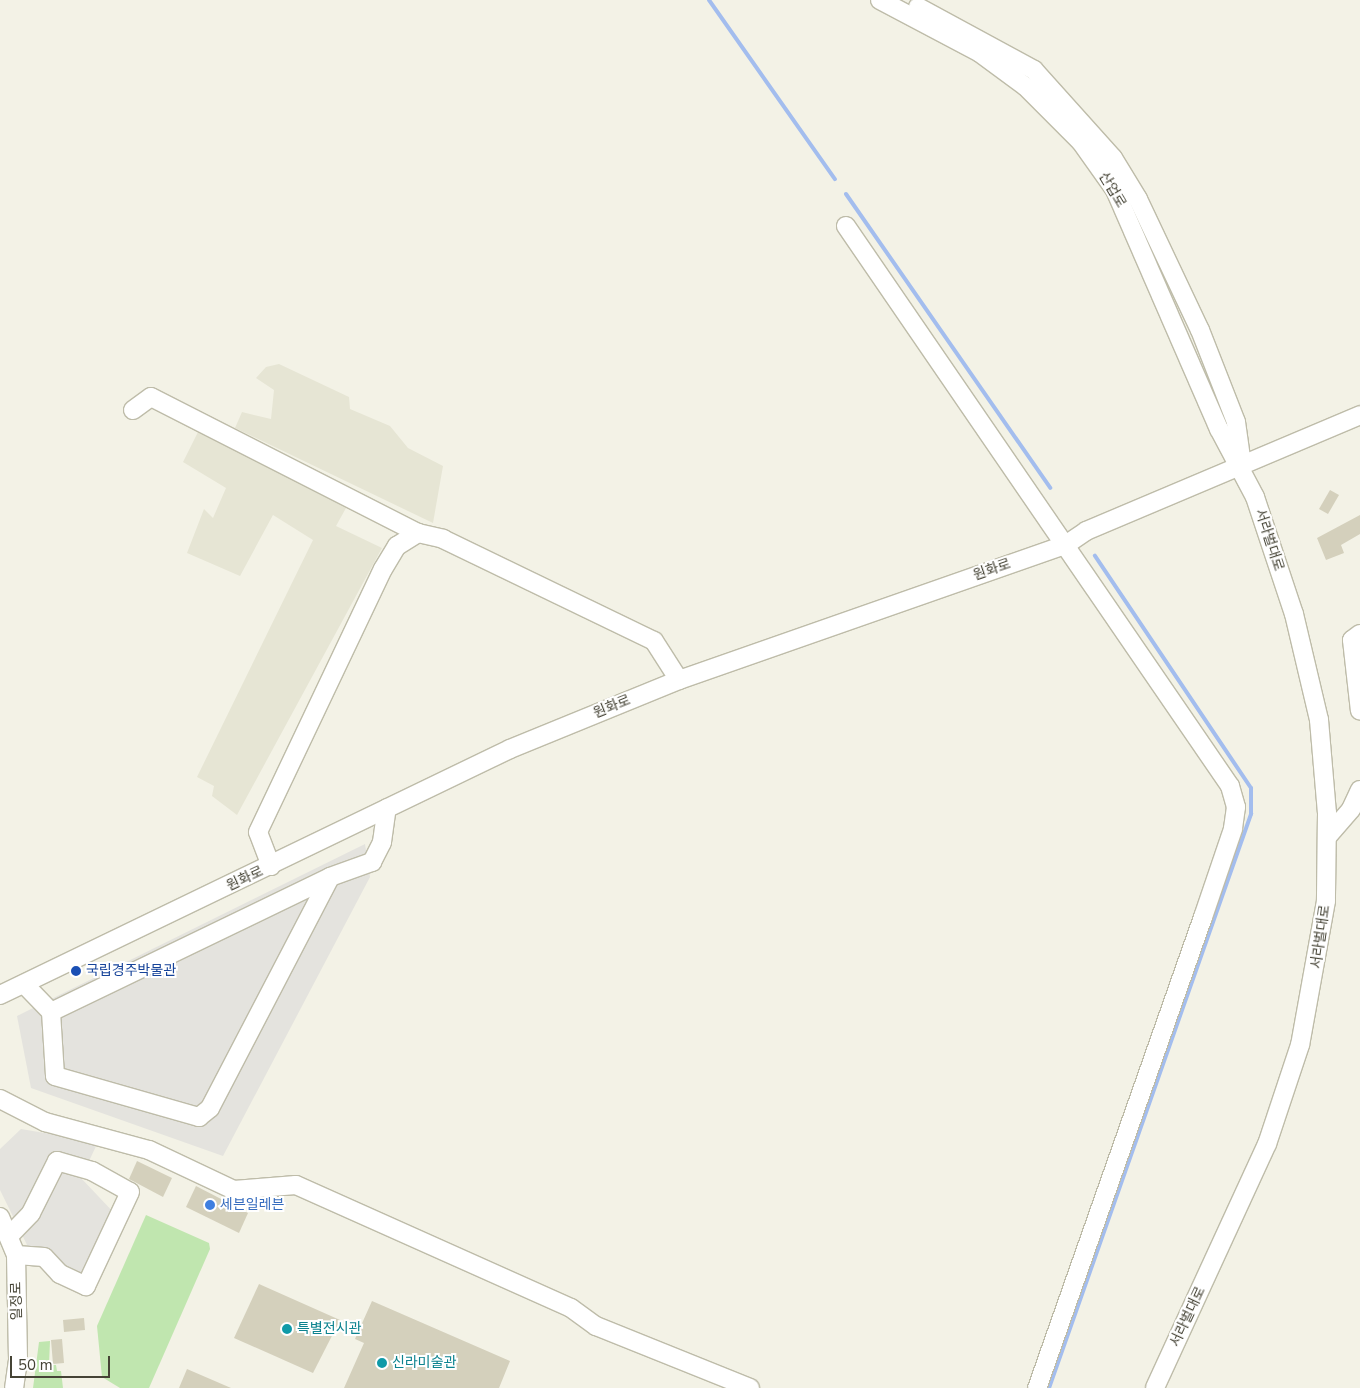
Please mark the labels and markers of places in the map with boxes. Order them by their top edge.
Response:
place label: 국립경주박물관 [86,963,176,979]
marker: 국립경주박물관 [70,965,82,977]
place label: 세븐일레븐 [220,1197,284,1213]
marker: 세븐일레븐 [204,1199,216,1211]
place label: 특별전시관 [297,1321,361,1337]
marker: 특별전시관 [281,1323,293,1335]
place label: 신라미술관 [392,1355,456,1371]
marker: 신라미술관 [376,1357,388,1369]

